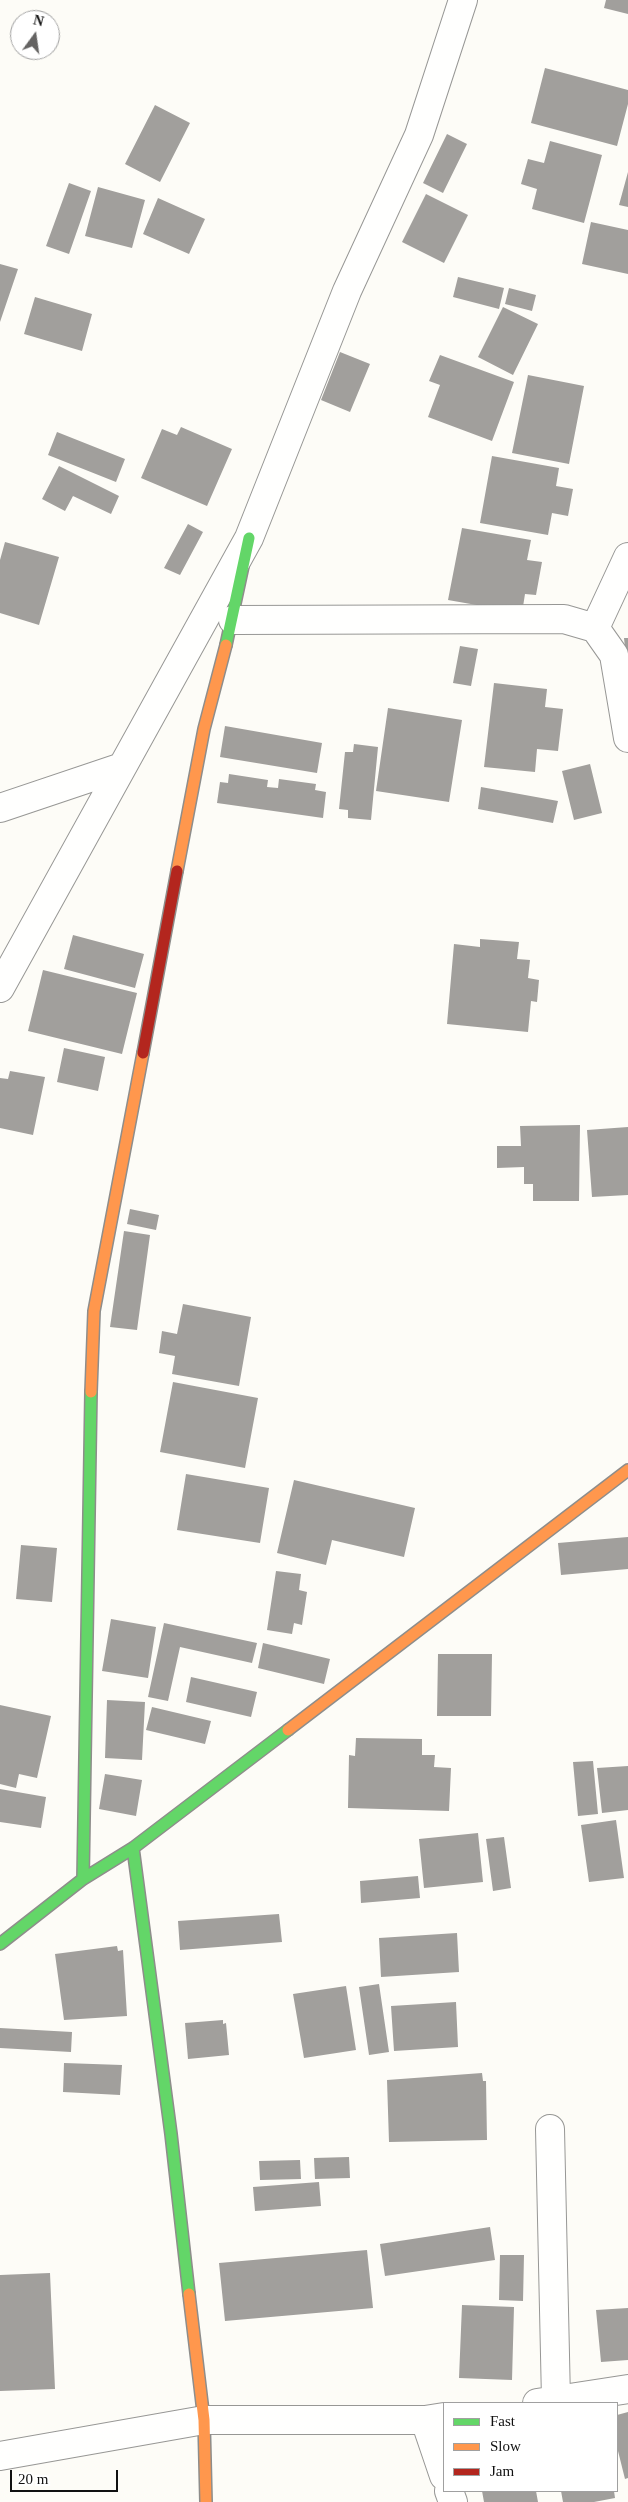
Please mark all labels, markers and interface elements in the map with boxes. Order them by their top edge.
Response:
north arrow [10,10,60,60]
text: N [32,12,45,29]
legend [443,2402,618,2492]
text: Fast [490,2413,515,2429]
text: Slow [490,2438,521,2454]
scale bar [12,2460,120,2492]
text: Jam [490,2463,514,2479]
text: 20 m [18,2471,48,2487]

